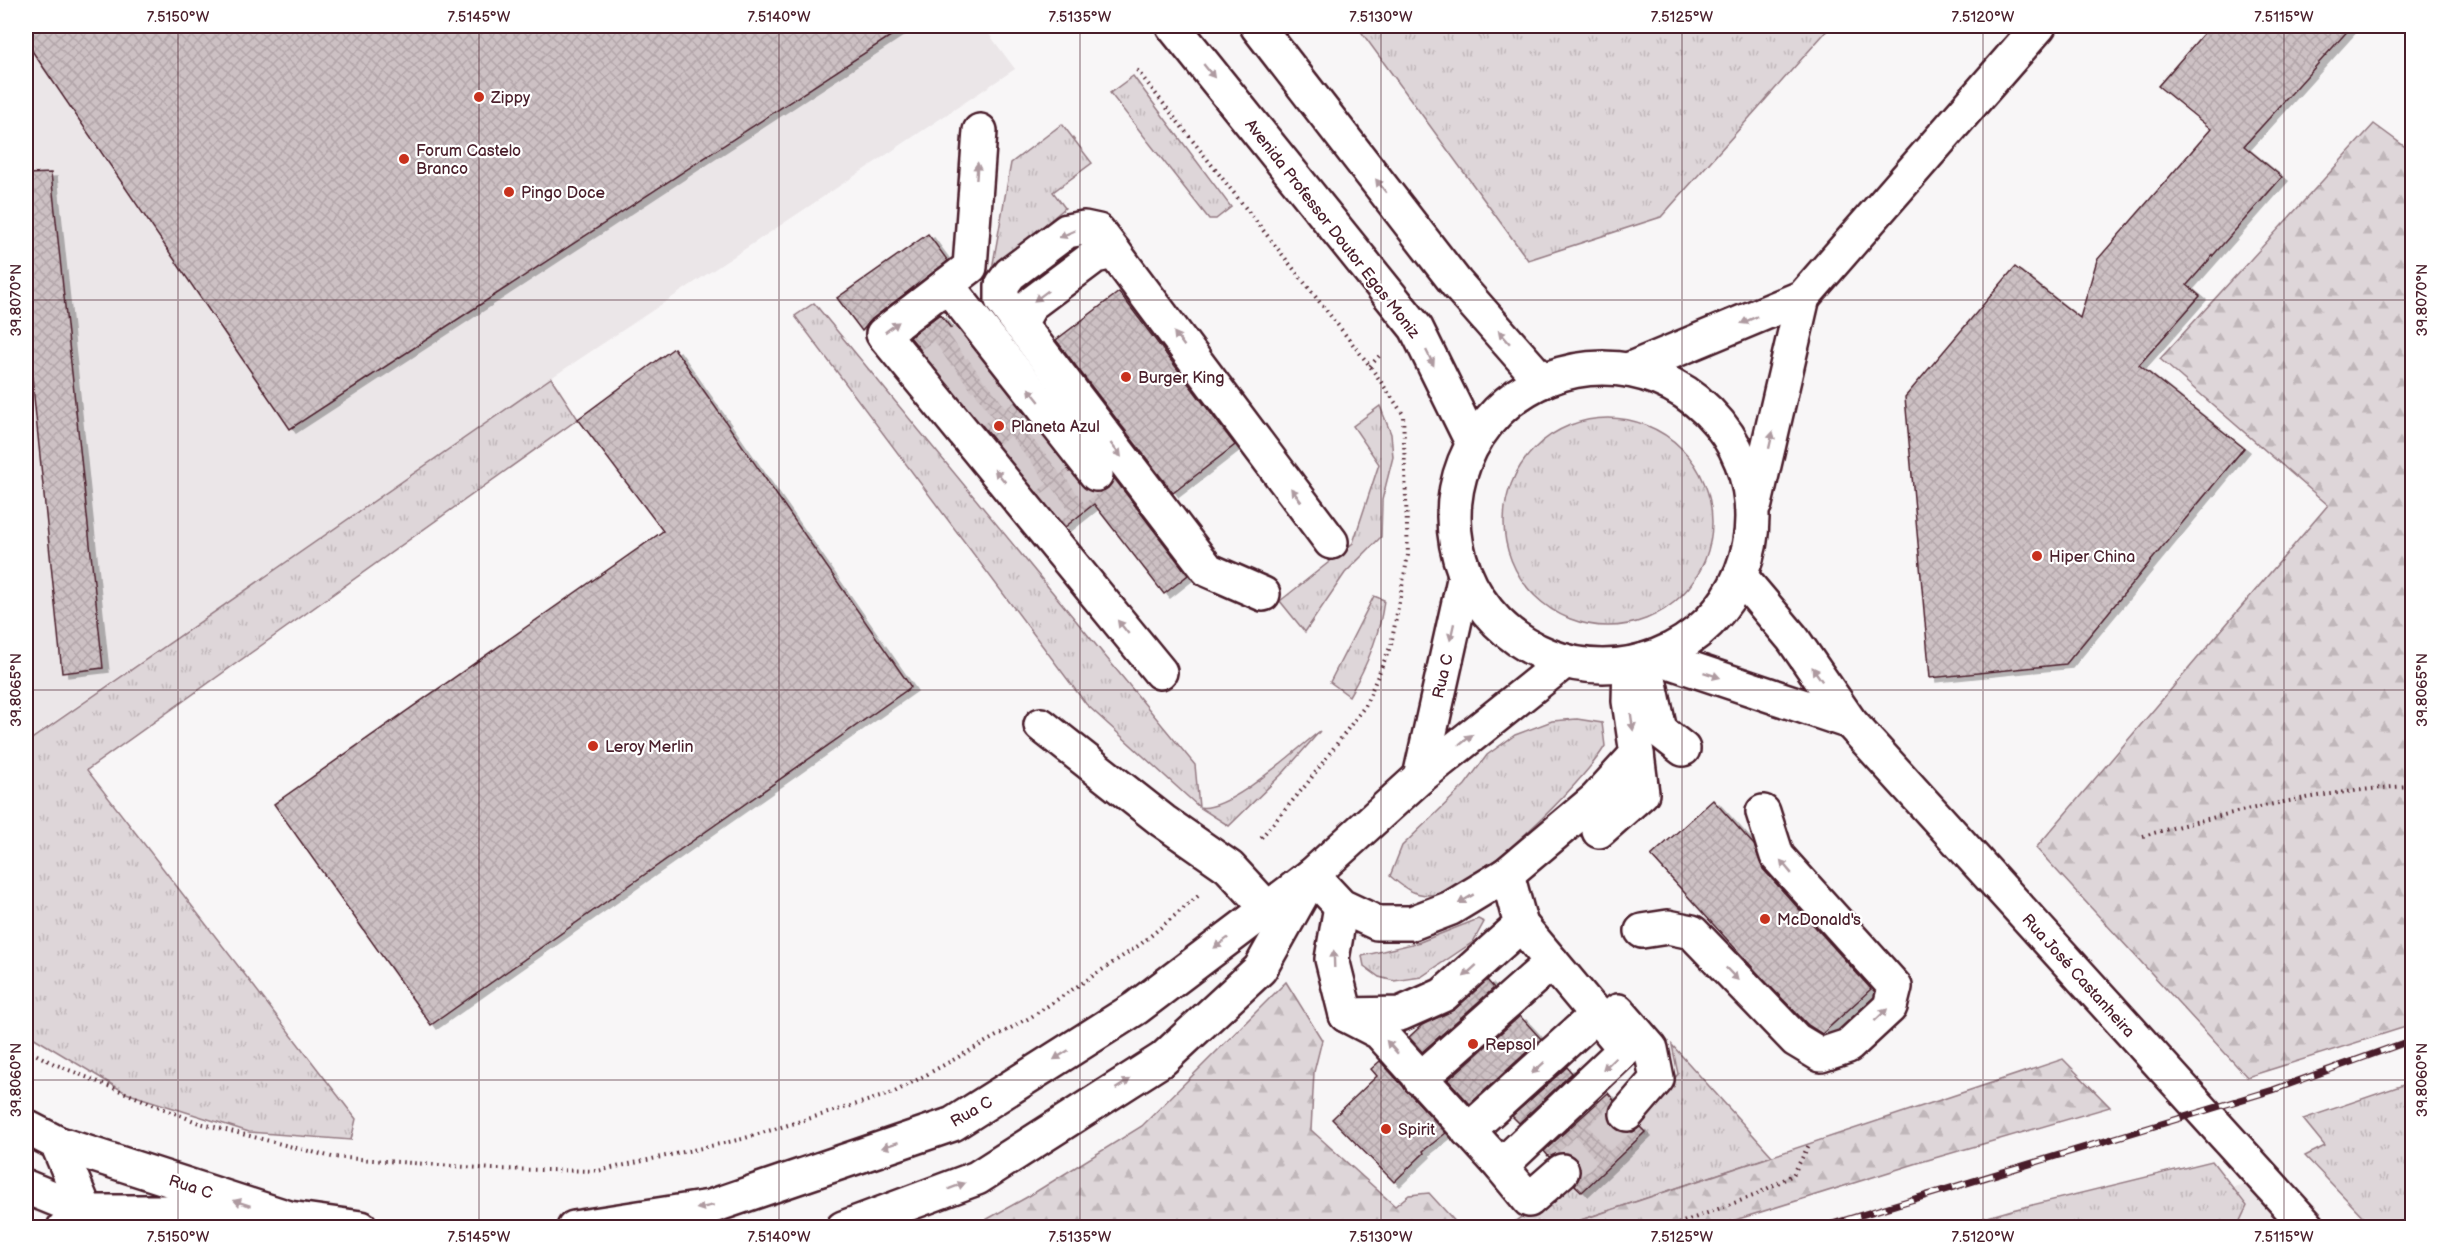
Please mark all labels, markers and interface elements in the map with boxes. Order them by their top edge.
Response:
text: 7.5150°W [147,8,210,27]
text: 7.5145°W [448,8,511,27]
text: 7.5140°W [747,8,811,27]
text: 7.5135°W [1049,8,1112,27]
text: 7.5130°W [1349,8,1413,27]
text: 7.5125°W [1651,8,1714,27]
text: 7.5120°W [1952,8,2015,27]
text: 7.5115°W [2254,8,2314,27]
one-way arrow [1203,63,1216,79]
place label: Zippy [490,89,531,108]
marker: Zippy [472,90,486,104]
street label: Avenida Professor Doutor Egas Moniz [1240,116,1423,342]
place label: Forum Castelo Branco [416,142,521,179]
marker: Forum Castelo Branco [397,152,411,166]
one-way arrow [973,162,982,181]
one-way arrow [1376,178,1388,193]
place label: Pingo Doce [521,184,606,203]
marker: Pingo Doce [502,185,516,199]
one-way arrow [1058,228,1076,238]
text: 39.8070°N [7,264,26,336]
text: 39.8070°N [2413,264,2432,336]
one-way arrow [1034,290,1050,302]
one-way arrow [1741,316,1758,325]
one-way arrow [883,321,899,333]
one-way arrow [1498,330,1511,345]
one-way arrow [1173,331,1185,347]
one-way arrow [1425,349,1435,367]
place label: Burger King [1138,369,1225,388]
marker: Burger King [1119,370,1133,384]
one-way arrow [1027,387,1040,403]
place label: Planeta Azul [1011,418,1100,437]
marker: Planeta Azul [992,419,1006,433]
one-way arrow [1766,431,1776,450]
one-way arrow [1110,442,1123,458]
one-way arrow [993,468,1006,484]
one-way arrow [1289,487,1302,503]
place label: Hiper China [2049,548,2135,567]
marker: Hiper China [2030,549,2044,563]
one-way arrow [1117,619,1130,635]
one-way arrow [1447,623,1456,642]
street label: Rua C [1429,652,1458,700]
text: 39.8065°N [7,653,26,727]
text: 39.8065°N [2413,653,2432,727]
one-way arrow [1811,667,1823,683]
one-way arrow [1703,670,1721,680]
one-way arrow [1628,712,1637,731]
one-way arrow [1458,734,1473,747]
place label: Leroy Merlin [605,738,693,757]
marker: Leroy Merlin [586,739,600,753]
one-way arrow [1780,860,1793,875]
one-way arrow [1457,894,1474,904]
street label: Rua José Castanheira [2018,910,2138,1042]
place label: McDonald's [1777,911,1861,930]
marker: McDonald's [1758,912,1772,926]
one-way arrow [1213,937,1229,949]
one-way arrow [1329,949,1339,968]
one-way arrow [1463,964,1478,977]
one-way arrow [1725,966,1739,980]
one-way arrow [1874,1008,1889,1022]
place label: Repsol [1485,1036,1536,1055]
marker: Repsol [1466,1037,1480,1051]
one-way arrow [1386,1040,1399,1055]
text: 39.8060°N [7,1043,26,1117]
text: 39.8060°N [2413,1043,2432,1117]
one-way arrow [1053,1049,1069,1060]
one-way arrow [1602,1057,1616,1071]
one-way arrow [1530,1061,1545,1075]
one-way arrow [1115,1079,1131,1090]
street label: Rua C [947,1093,996,1132]
place label: Spirit [1398,1121,1435,1140]
marker: Spirit [1379,1122,1393,1136]
one-way arrow [881,1141,899,1151]
street label: Rua C [166,1171,215,1203]
one-way arrow [948,1180,966,1190]
one-way arrow [233,1198,251,1207]
one-way arrow [695,1203,714,1212]
text: 7.5150°W [147,1228,210,1247]
text: 7.5145°W [448,1228,511,1247]
text: 7.5140°W [747,1228,811,1247]
text: 7.5135°W [1049,1228,1112,1247]
text: 7.5130°W [1349,1228,1413,1247]
text: 7.5125°W [1651,1228,1714,1247]
text: 7.5120°W [1952,1228,2015,1247]
text: 7.5115°W [2254,1228,2314,1247]

